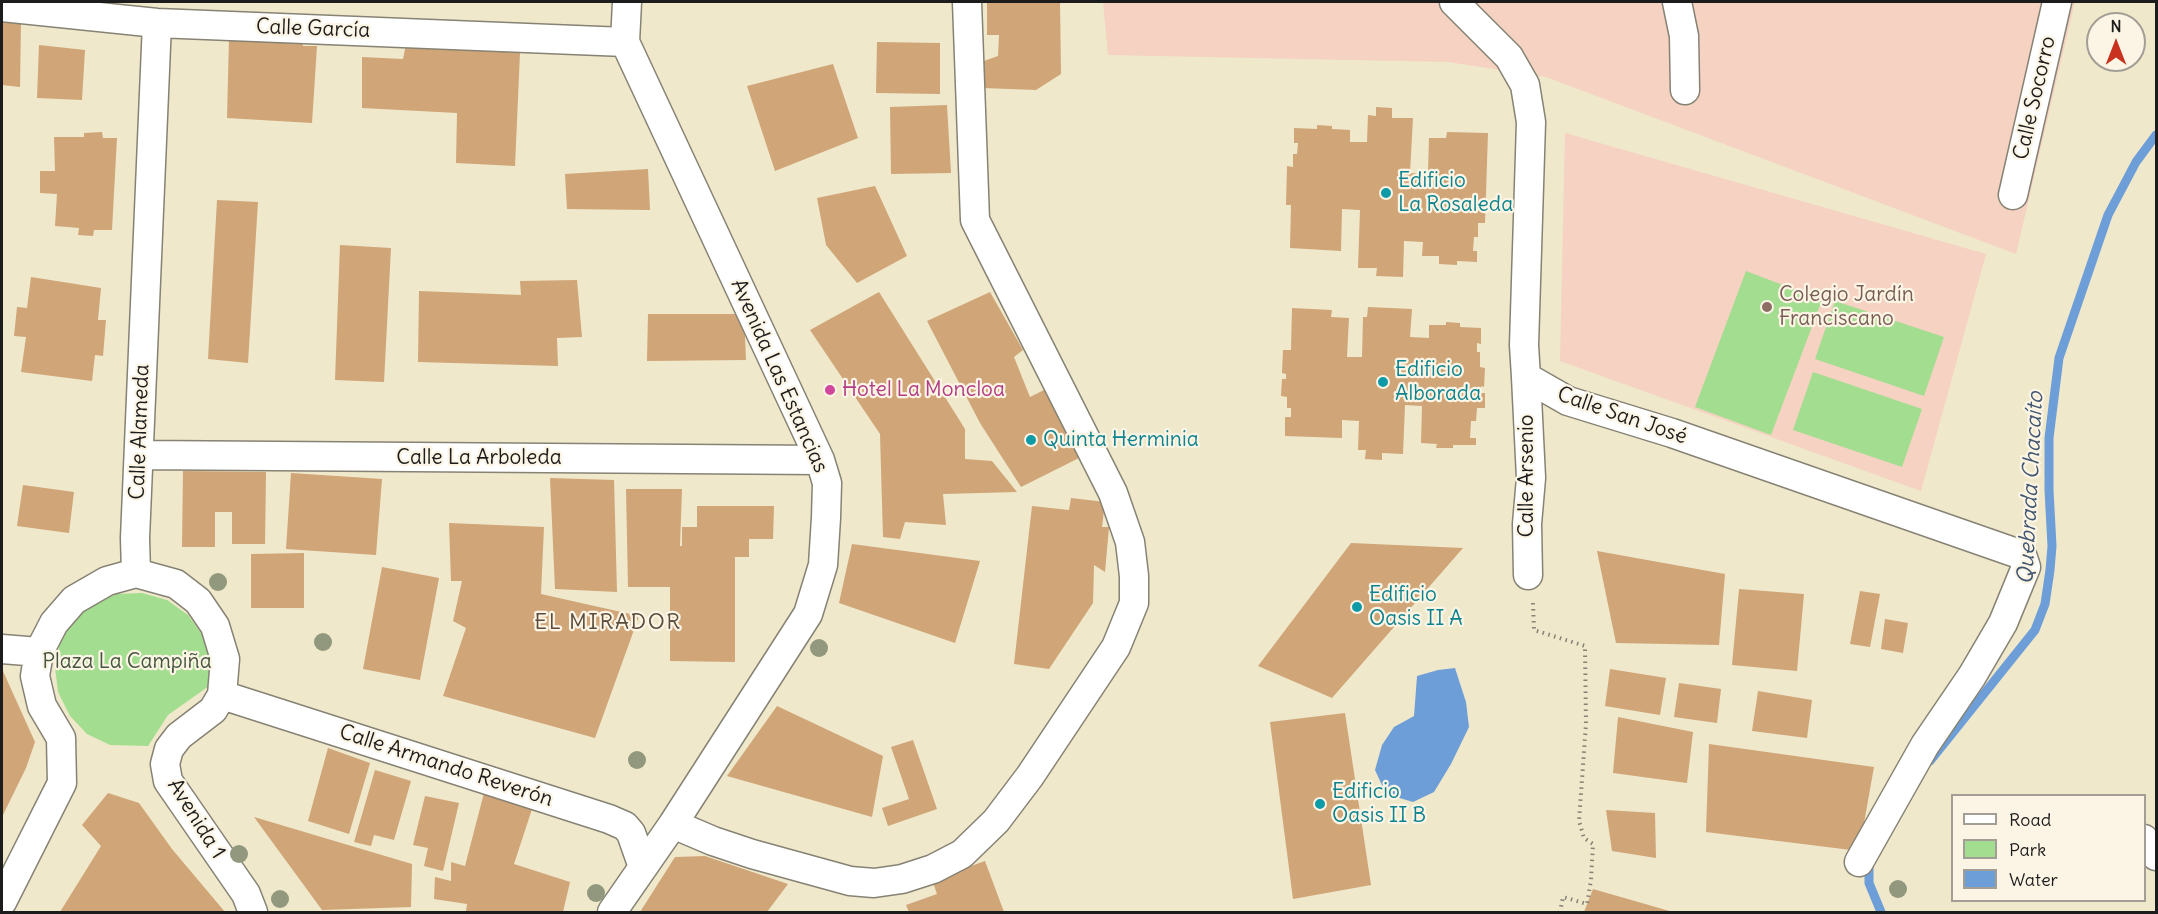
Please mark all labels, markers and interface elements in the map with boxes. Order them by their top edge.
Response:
north arrow [2086,12,2146,72]
street label: Calle García [255,14,371,44]
text: N [2110,16,2122,36]
street label: Calle Socorro [2009,34,2061,162]
place label: Edificio La Rosaleda [1398,168,1513,218]
marker: Edificio La Rosaleda [1379,186,1393,200]
street label: Avenida Las Estancias [725,275,833,477]
place label: Colegio Jardín Franciscano [1779,282,1914,332]
marker: Colegio Jardín Franciscano [1760,300,1774,314]
place label: Edificio Alborada [1395,357,1481,407]
street label: Calle Alameda [125,364,155,500]
marker: Edificio Alborada [1376,375,1390,389]
place label: Hotel La Moncloa [842,377,1005,403]
street label: Calle San José [1554,382,1690,450]
marker: Hotel La Moncloa [823,383,837,397]
water label: Quebrada Chacaíto [2013,391,2049,585]
street label: Calle Arsenio [1514,415,1540,537]
place label: Quinta Herminia [1043,427,1199,453]
marker: Quinta Herminia [1024,433,1038,447]
street label: Calle La Arboleda [396,445,562,471]
place label: Edificio Oasis II A [1369,582,1463,632]
marker: Edificio Oasis II A [1350,600,1364,614]
district label: EL MIRADOR [534,610,682,636]
park label: Plaza La Campiña [42,649,212,675]
street label: Calle Armando Reverón [336,720,556,812]
street label: Avenida 1 [162,774,230,864]
place label: Edificio Oasis II B [1332,779,1426,829]
legend [1951,794,2146,902]
marker: Edificio Oasis II B [1313,797,1327,811]
text: Road [2009,808,2051,831]
text: Park [2009,838,2046,861]
text: Water [2009,868,2058,891]

